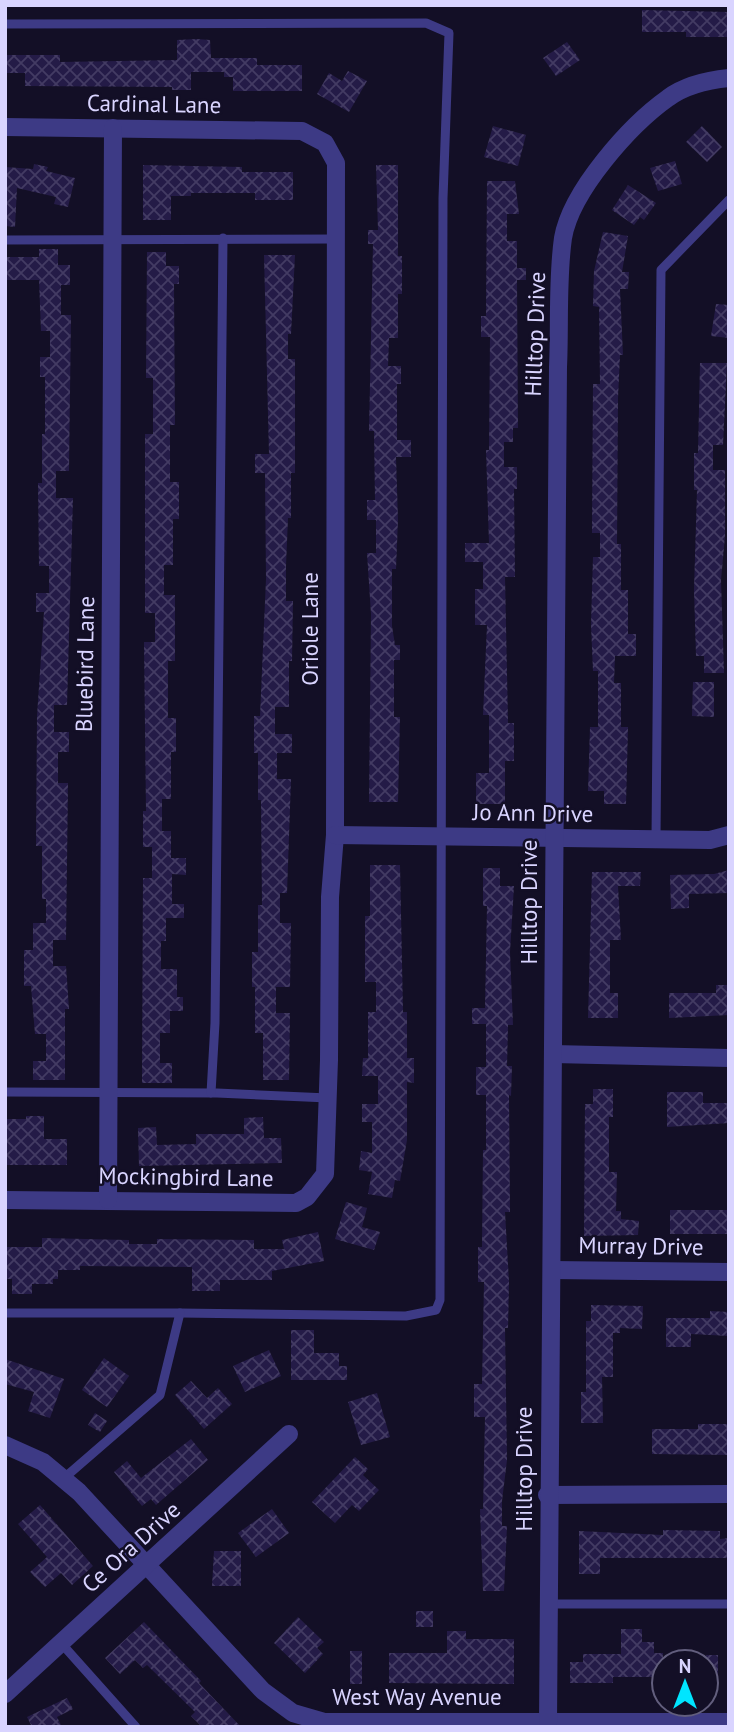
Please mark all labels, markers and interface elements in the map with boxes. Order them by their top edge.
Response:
street label: Cardinal Lane [87,88,221,119]
street label: Hilltop Drive [518,271,551,397]
street label: Oriole Lane [295,572,324,686]
street label: Bluebird Lane [69,596,100,732]
street label: Jo Ann Drive [471,797,594,828]
street label: Hilltop Drive [514,839,543,965]
street label: Mockingbird Lane [98,1160,274,1193]
street label: Murray Drive [578,1230,704,1261]
street label: Hilltop Drive [509,1406,538,1532]
street label: Ce Ora Drive [75,1495,186,1598]
north arrow [650,1648,720,1718]
text: N [679,1654,691,1678]
street label: West Way Avenue [332,1682,502,1711]

